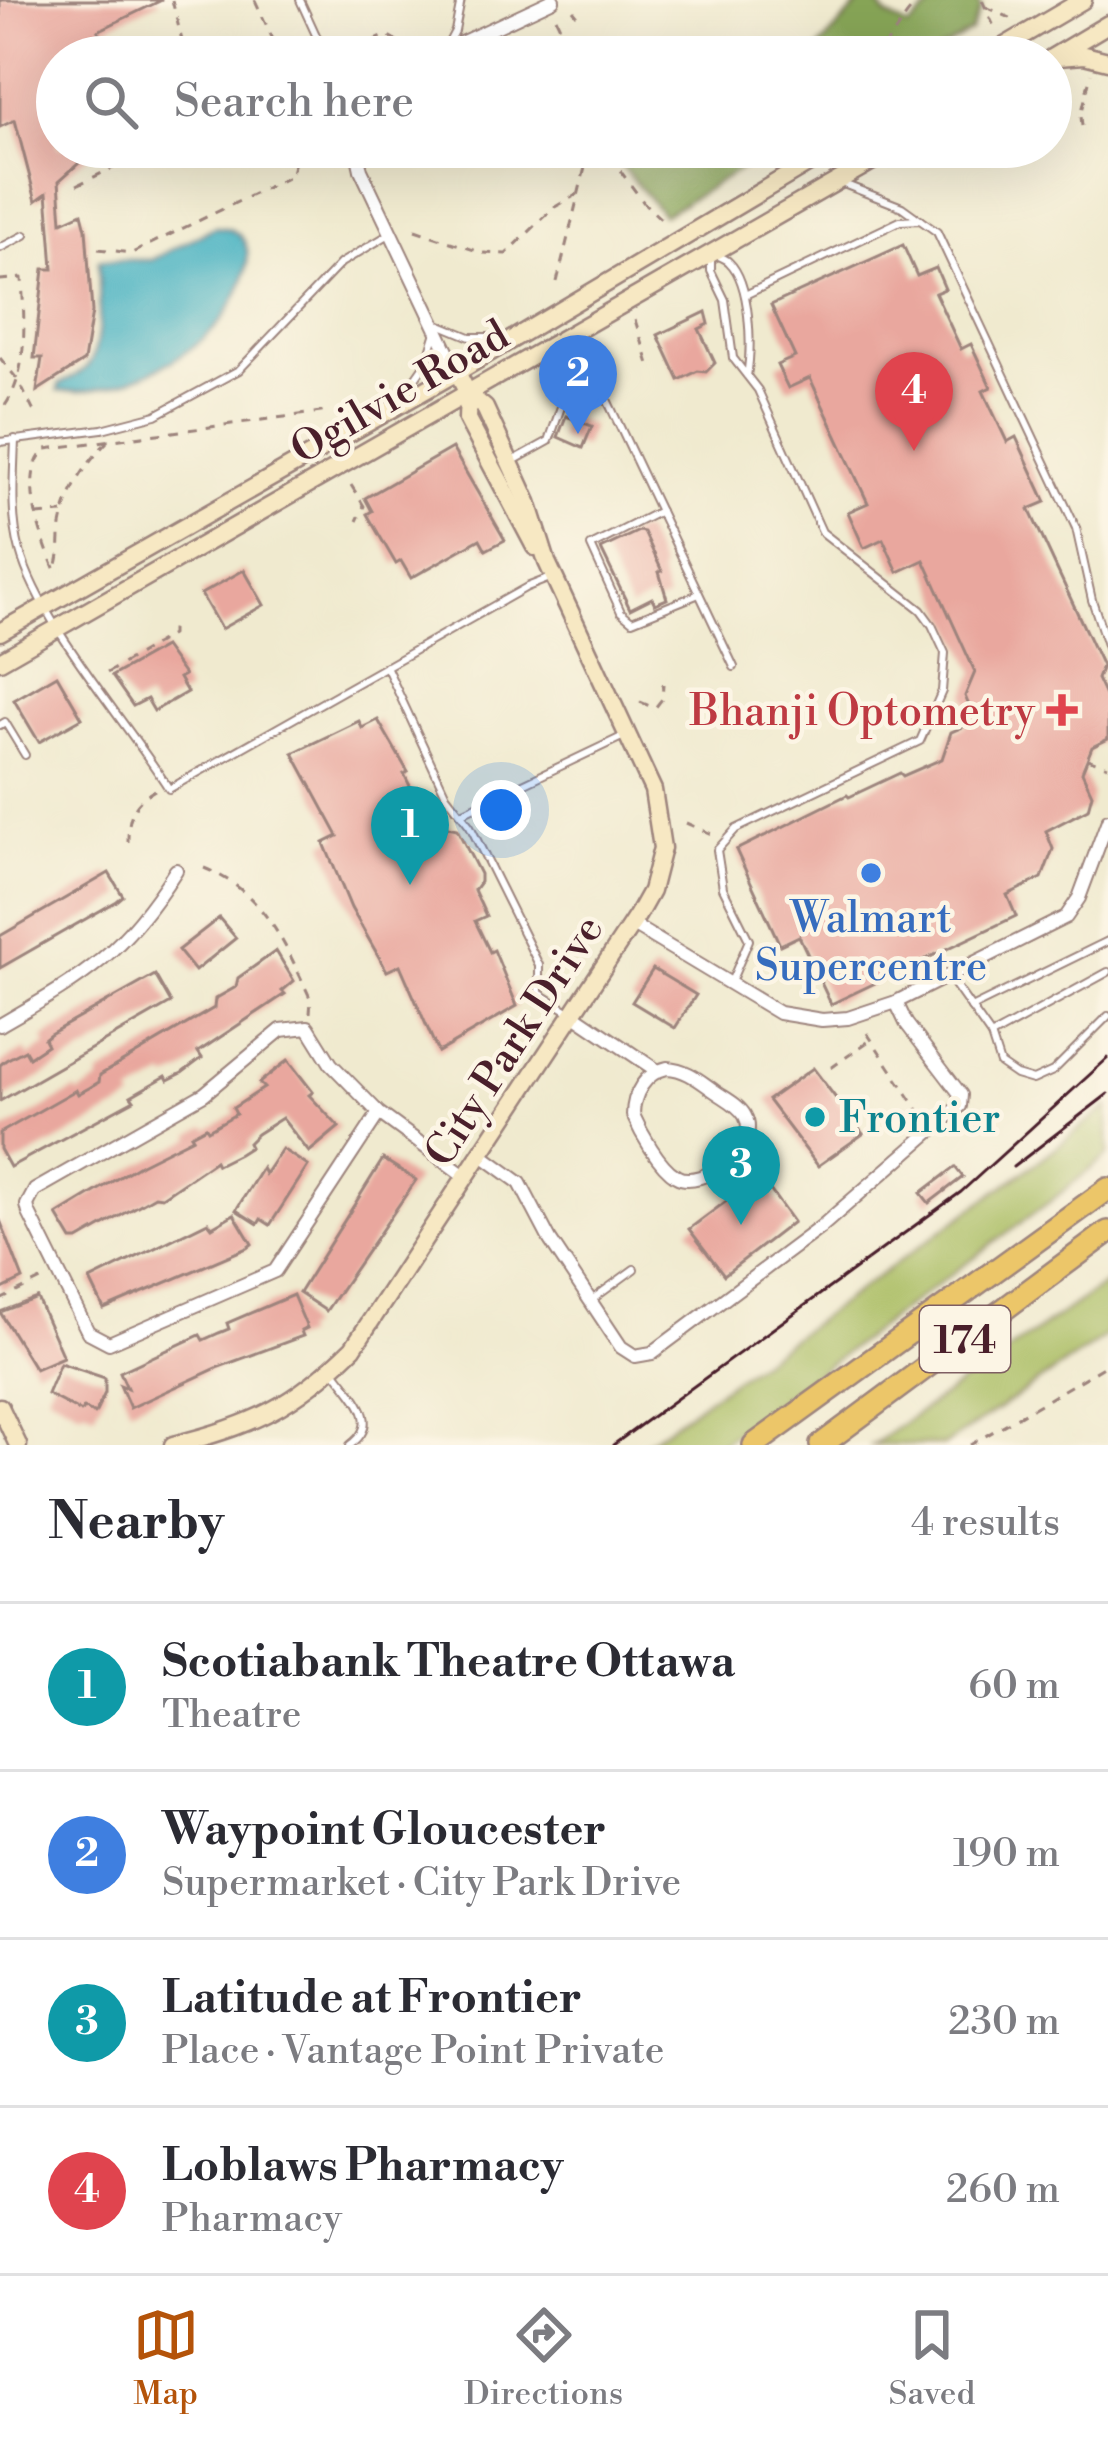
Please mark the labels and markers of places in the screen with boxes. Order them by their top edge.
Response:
pin: 2 [539,335,617,434]
pin: 4 [875,352,953,451]
place label: Bhanji Optometry [689,686,1036,740]
marker: Bhanji Optometry [1046,694,1078,726]
pin: 1 [371,786,449,885]
marker: Walmart Supercentre [858,860,884,886]
place label: Walmart Supercentre [755,893,987,994]
place label: Frontier [839,1093,1001,1146]
marker: Frontier [802,1104,828,1130]
pin: 3 [702,1126,780,1225]

